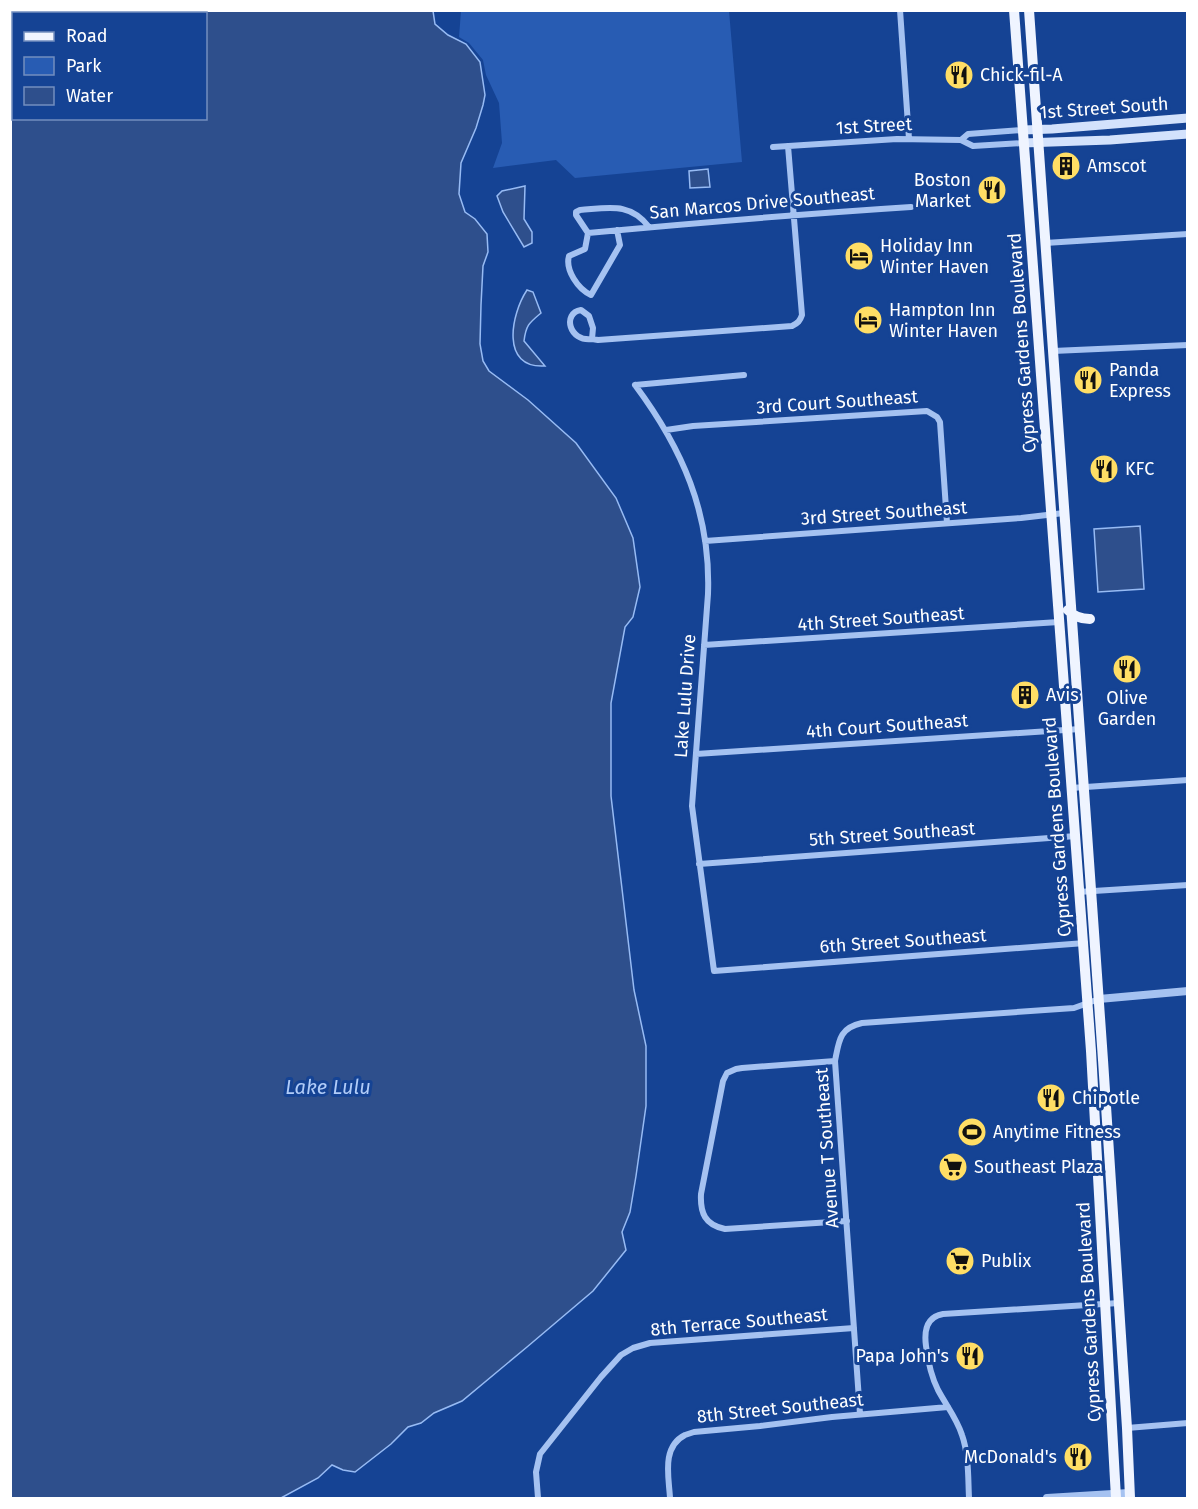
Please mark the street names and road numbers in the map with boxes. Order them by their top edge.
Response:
street label: 1st Street South [1039,93,1169,123]
street label: 1st Street [835,113,913,139]
street label: San Marcos Drive Southeast [648,182,876,224]
street label: Cypress Gardens Boulevard [1003,232,1041,454]
street label: 3rd Court Southeast [756,385,919,419]
street label: 3rd Street Southeast [800,496,968,530]
street label: 4th Street Southeast [797,602,966,636]
street label: Lake Lulu Drive [670,633,700,759]
street label: 4th Court Southeast [805,709,969,743]
street label: Cypress Gardens Boulevard [1038,716,1076,938]
street label: 5th Street Southeast [808,817,976,851]
street label: 6th Street Southeast [819,924,988,958]
street label: Avenue T Southeast [810,1067,844,1229]
street label: Cypress Gardens Boulevard [1072,1201,1106,1423]
street label: 8th Terrace Southeast [650,1303,829,1341]
street label: 8th Street Southeast [696,1388,865,1428]

